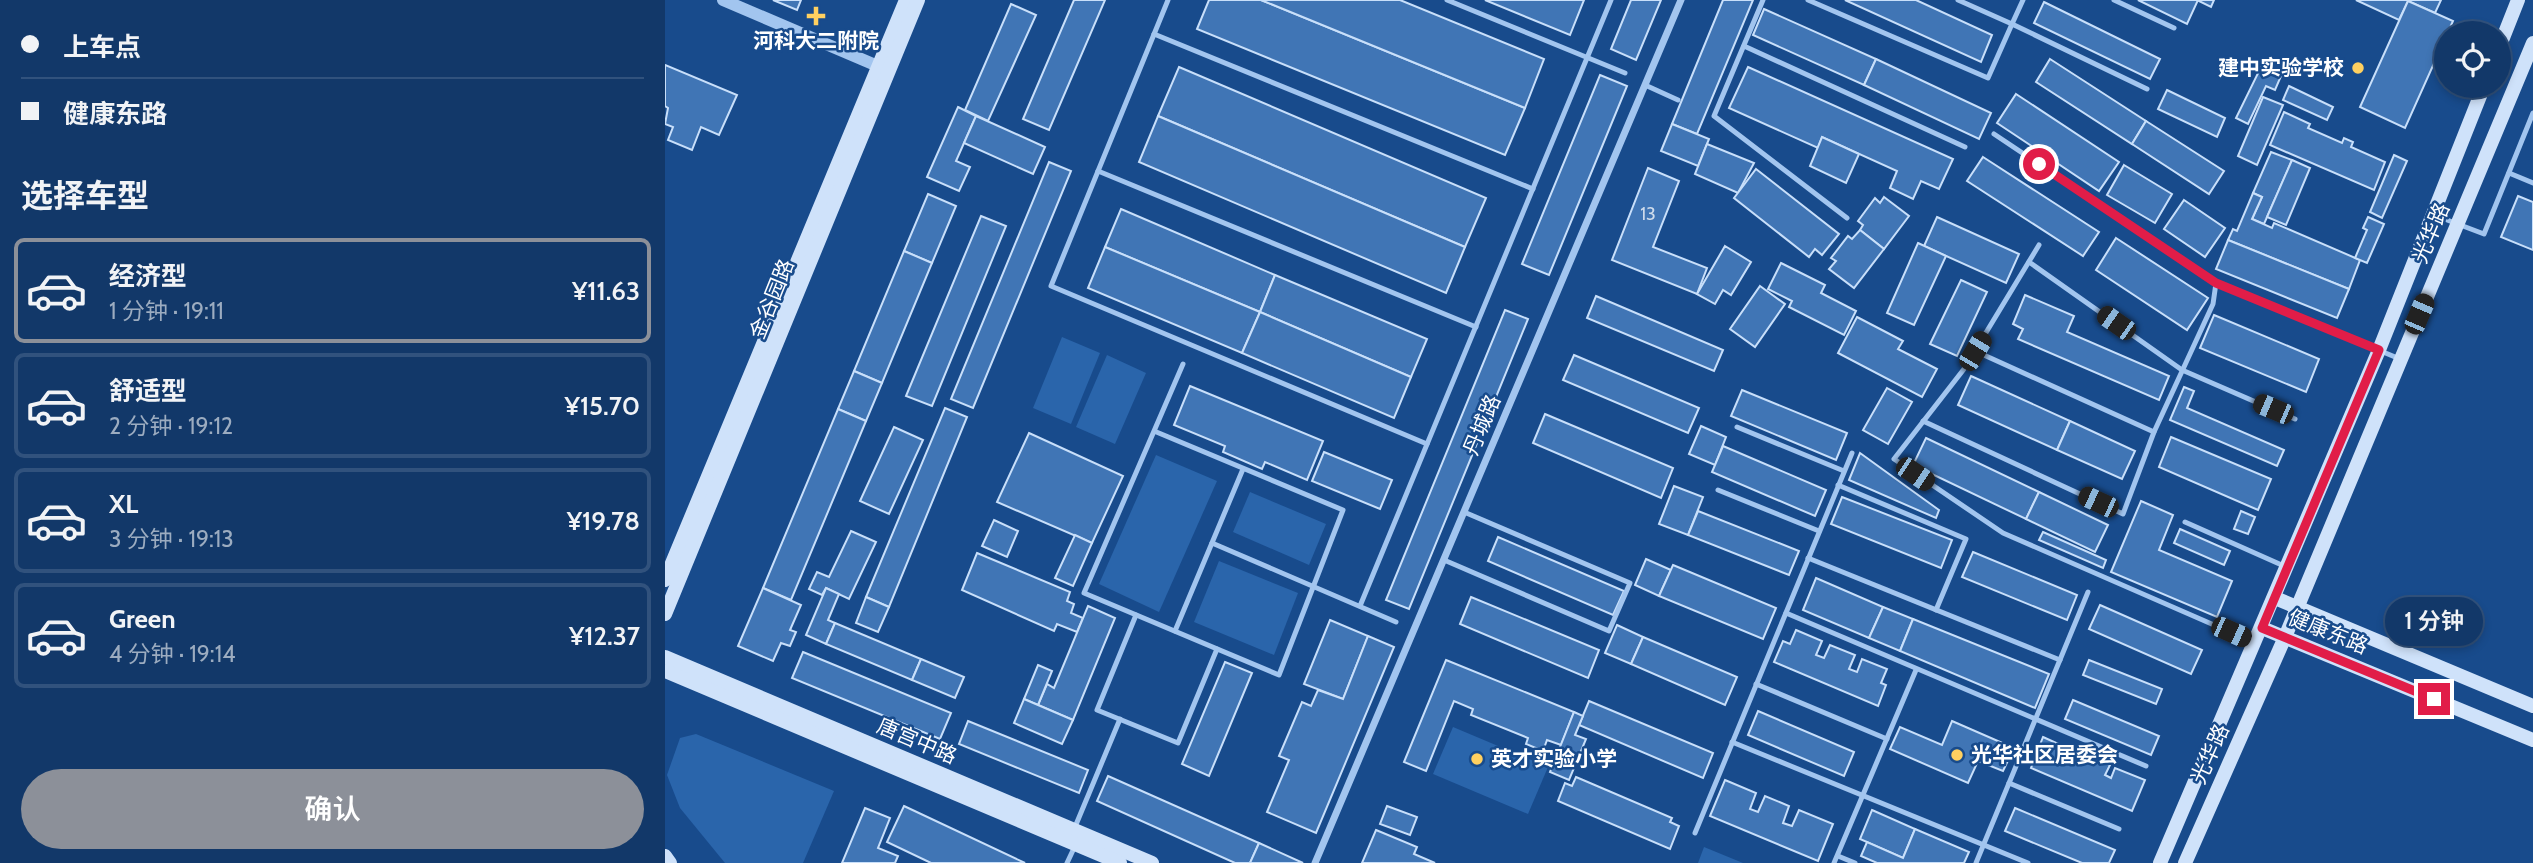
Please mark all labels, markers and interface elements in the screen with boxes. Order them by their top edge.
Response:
marker: 河科大二附院 [806,6,826,26]
map controls [2434,21,2511,98]
button: locate [2434,21,2511,98]
place label: 河科大二附院 [753,28,879,53]
text: 上车点 [63,31,141,63]
place label: 建中实验学校 [2218,55,2344,80]
marker: 建中实验学校 [2350,60,2366,76]
text: 健康东路 [63,98,167,130]
route start [2023,148,2055,180]
text: 选择车型 [21,176,149,215]
street label: 光华路 [2407,199,2454,267]
house number: 13 [1640,203,1656,225]
street label: 金谷园路 [744,255,799,342]
icon: car [25,259,88,322]
text: 经济型 [109,260,187,292]
text: ¥11.63 [572,275,640,307]
car [2402,291,2437,337]
text: 1 分钟 · 19:11 [109,297,224,325]
car [2093,302,2140,344]
car [1956,328,1995,374]
icon: car [25,374,88,437]
text: 舒适型 [109,375,187,407]
text: ¥15.70 [565,390,640,422]
street label: 丹城路 [1458,391,1505,459]
car [2250,391,2297,427]
text: 2 分钟 · 19:12 [109,412,233,440]
car [1892,454,1939,494]
car [2075,484,2122,520]
text: XL [109,488,138,520]
icon: car [25,489,88,552]
text: ¥19.78 [567,505,640,537]
text: 3 分钟 · 19:13 [109,525,234,553]
callout: 1 分钟 [2385,598,2483,646]
text: Green [109,603,176,635]
icon: car [25,604,88,667]
street label: 健康东路 [2285,604,2372,659]
text: 1 分钟 [2404,607,2464,635]
car [2208,614,2255,650]
text: ¥12.37 [569,620,640,652]
text: 4 分钟 · 19:14 [109,640,235,668]
route end [2418,683,2450,715]
street label: 唐宫中路 [874,713,961,768]
street label: 光华路 [2185,720,2234,788]
place label: 光华社区居委会 [1971,742,2118,767]
place label: 英才实验小学 [1491,746,1617,771]
marker: 光华社区居委会 [1949,747,1965,763]
marker: 英才实验小学 [1469,751,1485,767]
button: 确认 [21,769,644,849]

